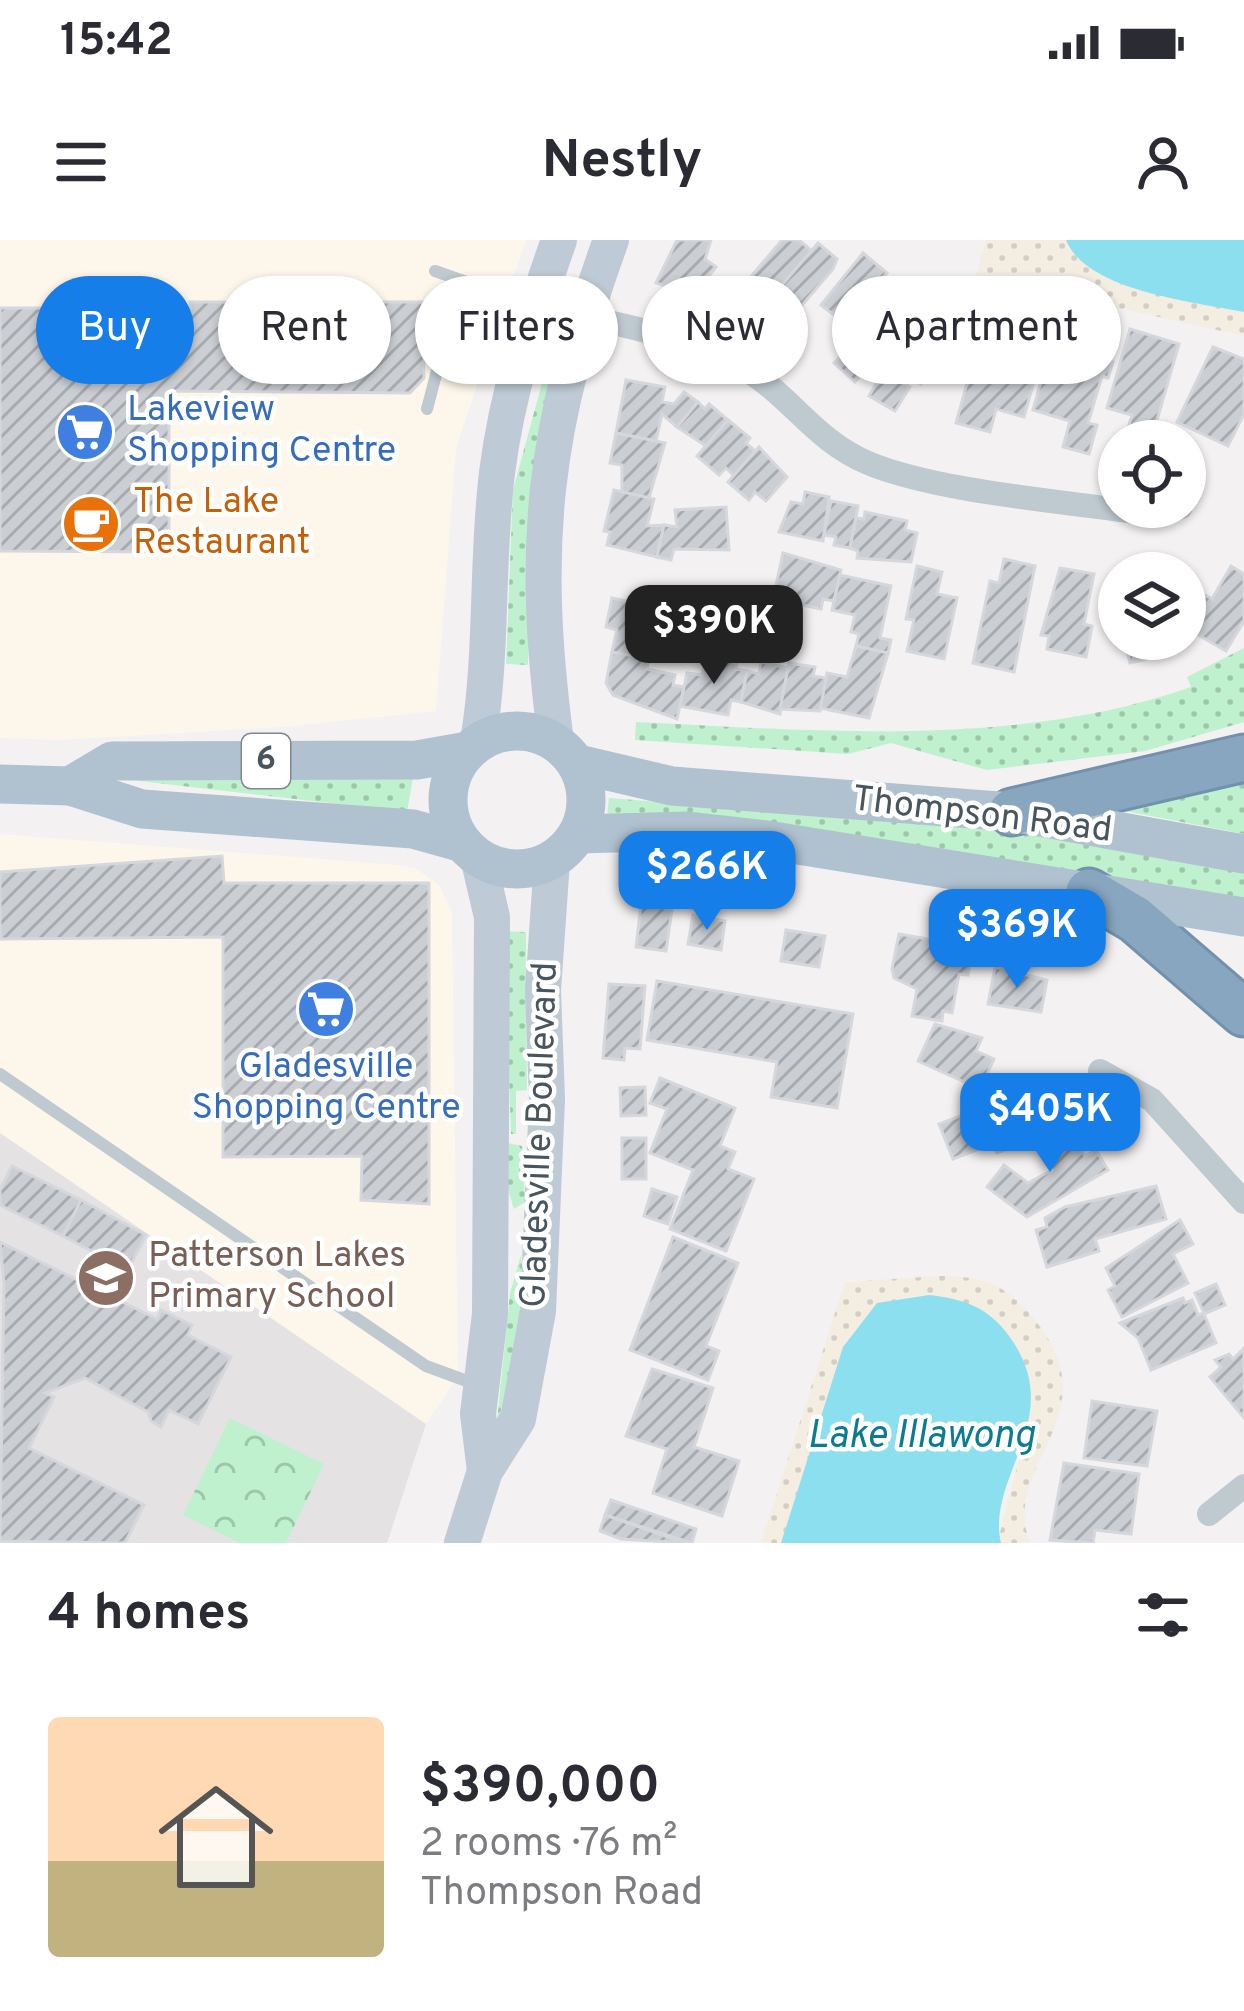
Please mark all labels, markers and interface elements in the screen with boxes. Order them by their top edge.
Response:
text: 15:42 [60,14,173,71]
text: Nestly [542,128,702,197]
icon: menu [48,129,114,195]
icon: person [1130,129,1196,195]
chip: Buy [36,276,194,384]
chip: Rent [218,276,391,384]
chip: Filters [415,276,618,384]
chip: New [642,276,808,384]
chip: Apartment [832,276,1121,384]
place label: Lakeview Shopping Centre [127,388,396,475]
supermarket icon: Lakeview Shopping Centre [54,401,116,463]
map controls [1098,420,1206,660]
button: locate [1098,420,1206,528]
place label: The Lake Restaurant [133,480,310,567]
cafe icon: The Lake Restaurant [60,493,122,555]
button: layers [1098,552,1206,660]
pin: $390K [630,585,798,687]
text: $390K [652,599,776,648]
road number: 6 [242,734,290,788]
street label: Thompson Road [850,777,1114,855]
pin: $266K [623,831,791,933]
text: $266K [646,845,768,894]
pin: $369K [933,889,1101,991]
text: $369K [956,903,1078,952]
street label: Gladesville Boulevard [512,961,570,1309]
supermarket icon: Gladesville Shopping Centre [295,978,357,1040]
place label: Gladesville Shopping Centre [191,1045,461,1132]
pin: $405K [966,1073,1134,1175]
text: $405K [987,1087,1113,1136]
place label: Patterson Lakes Primary School [148,1234,406,1321]
school or university icon: Patterson Lakes Primary School [75,1247,137,1309]
water label: Lake Illawong [807,1413,1036,1462]
icon: filters [1130,1582,1196,1648]
text: 4 homes [48,1583,250,1648]
text: $390,000 [420,1756,660,1821]
icon: home [144,1765,288,1909]
text: 2 rooms · 76 m² [420,1821,677,1870]
text: Thompson Road [420,1870,703,1919]

